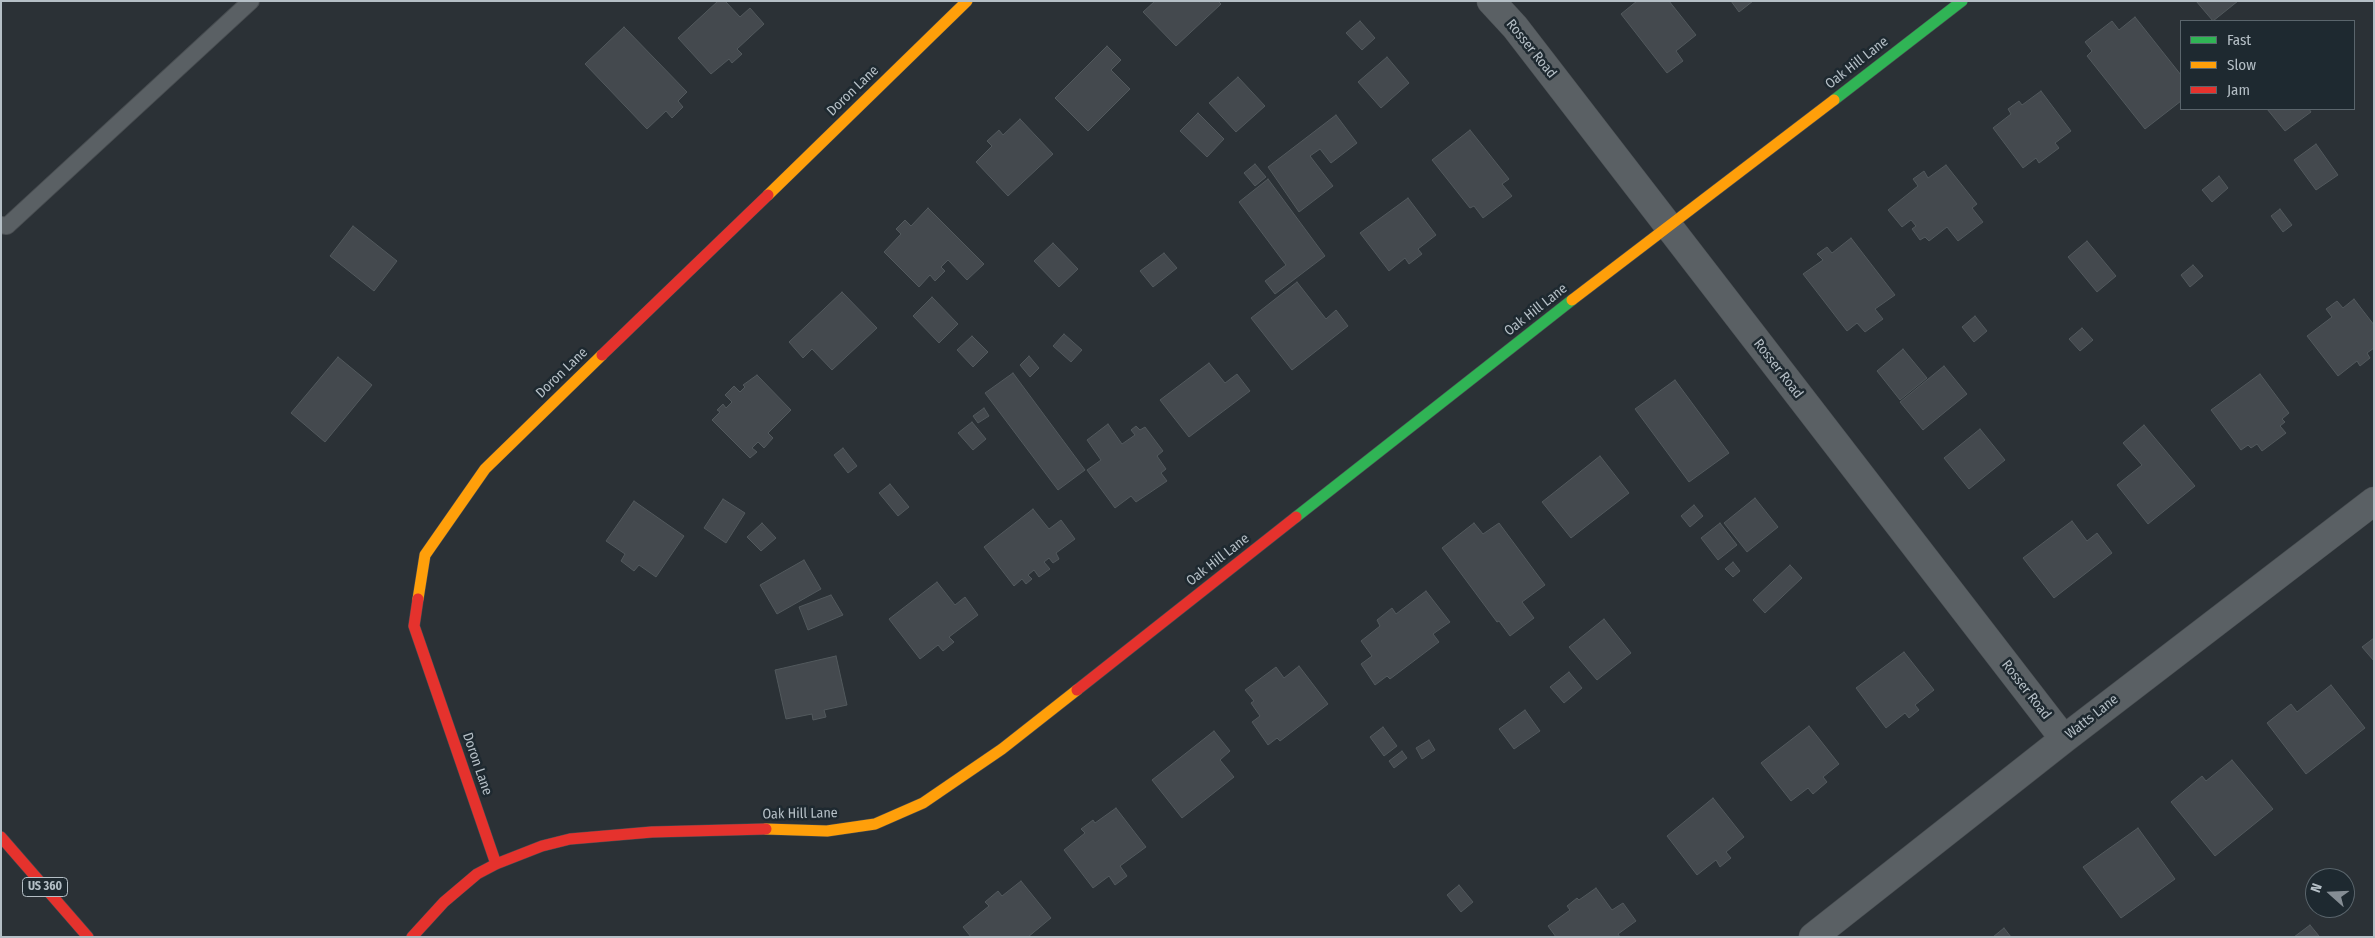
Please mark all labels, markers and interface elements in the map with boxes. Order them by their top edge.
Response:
street label: Rosser Road [1502,16,1560,82]
legend [2180,20,2355,110]
text: Fast [2227,31,2251,49]
street label: Oak Hill Lane [1822,33,1892,93]
text: Slow [2227,56,2256,74]
street label: Doron Lane [824,62,882,120]
text: Jam [2227,81,2250,99]
street label: Oak Hill Lane [1501,280,1571,340]
street label: Rosser Road [1750,336,1806,402]
street label: Doron Lane [533,344,591,402]
street label: Oak Hill Lane [1183,530,1253,590]
street label: Rosser Road [1998,657,2054,723]
street label: Watts Lane [2062,691,2122,743]
street label: Doron Lane [458,730,496,798]
street label: Oak Hill Lane [762,805,838,823]
north arrow [2305,868,2355,918]
road number: US 360 [22,878,68,896]
text: N [2307,881,2326,895]

